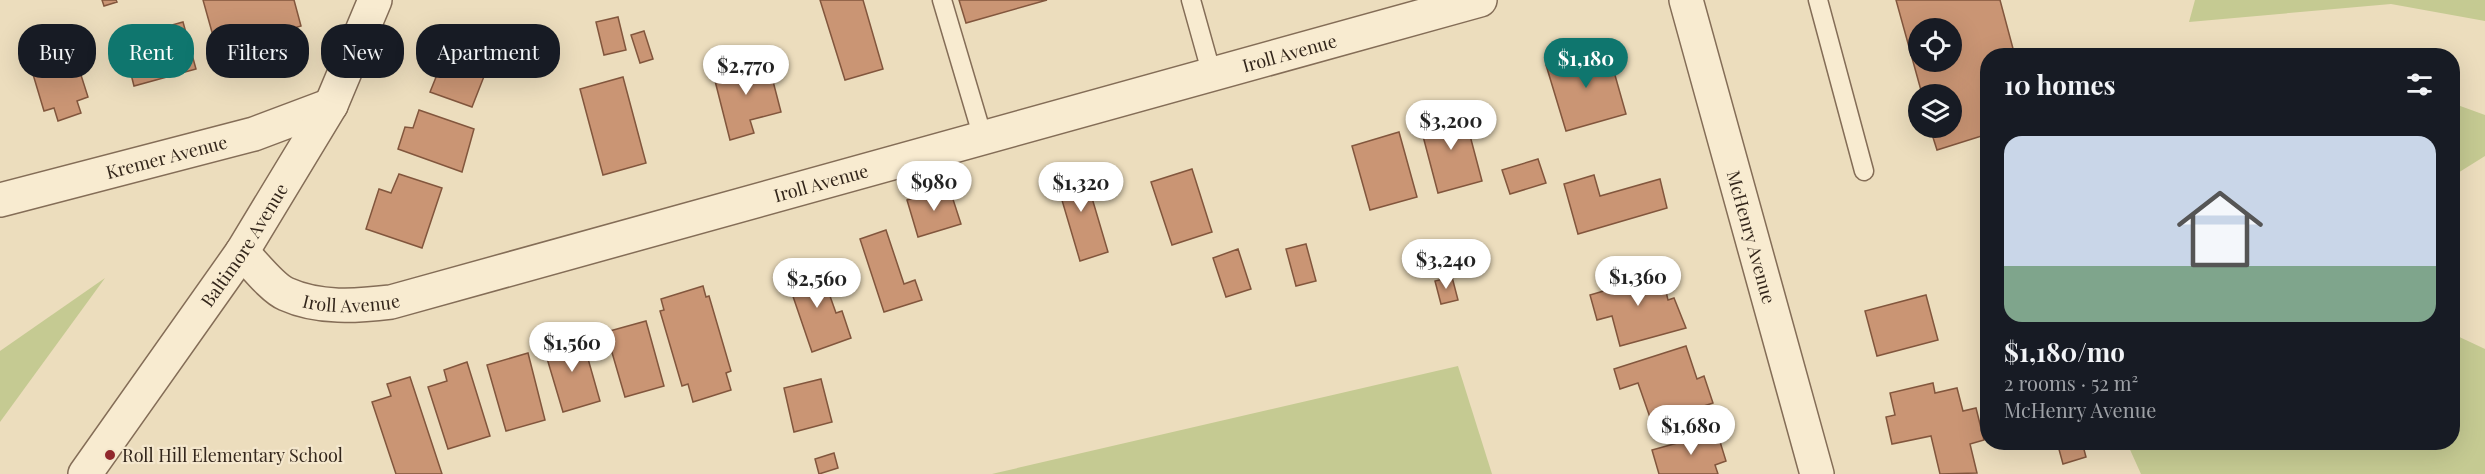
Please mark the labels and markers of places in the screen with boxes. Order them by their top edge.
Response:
pin: $1,180 [1537,38,1635,89]
pin: $2,770 [697,45,795,96]
pin: $3,200 [1402,100,1500,151]
pin: $980 [898,161,970,212]
pin: $1,320 [1032,162,1130,213]
pin: $3,240 [1397,239,1495,290]
pin: $1,360 [1589,256,1687,307]
pin: $2,560 [768,258,866,309]
pin: $1,560 [523,322,621,373]
pin: $1,680 [1642,405,1740,456]
place label: Roll Hill Elementary School [122,443,343,467]
marker: Roll Hill Elementary School [103,448,117,462]

